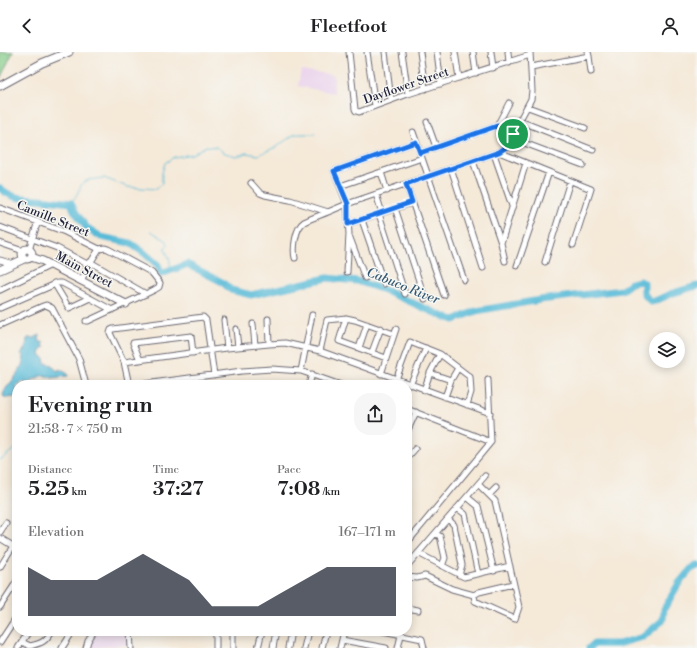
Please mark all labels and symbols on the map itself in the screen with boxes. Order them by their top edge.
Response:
street label: Dayflower Street [361,64,451,108]
pin [496,117,530,151]
street label: Camille Street [14,198,92,241]
street label: Main Street [53,249,116,292]
water label: Cabuco River [364,264,442,308]

